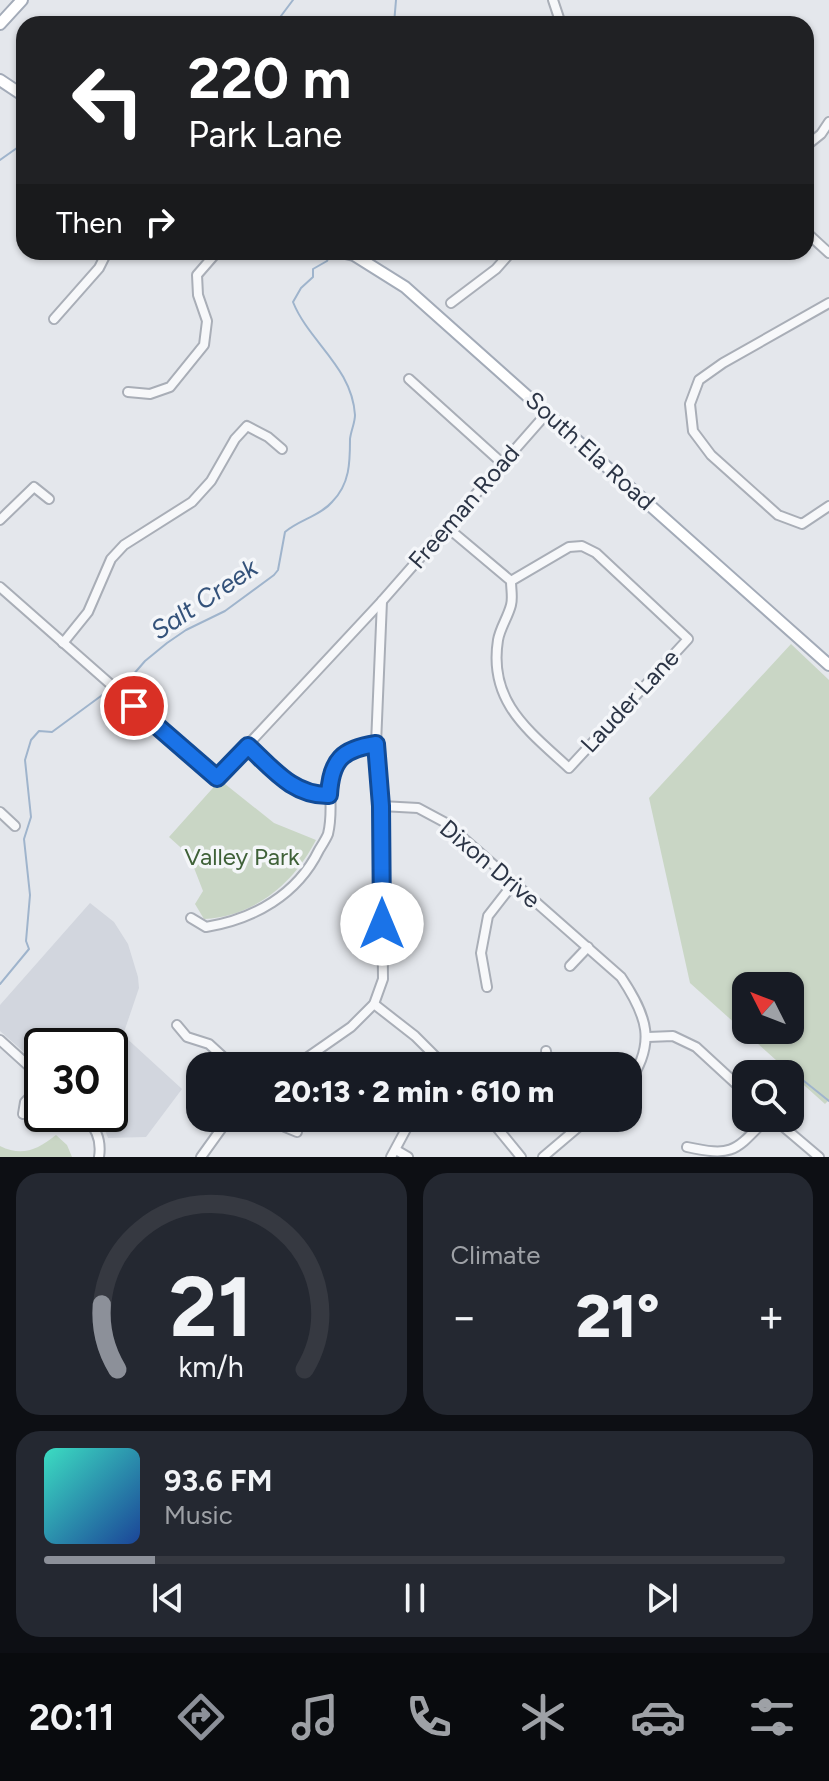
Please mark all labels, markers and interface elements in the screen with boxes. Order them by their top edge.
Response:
text: 220 m [188,45,351,112]
icon: left [56,48,160,152]
text: Park Lane [188,113,342,156]
icon: right [138,200,182,244]
text: Then [56,204,122,241]
street label: South Ela Road [520,385,661,516]
street label: Freeman Road [402,439,525,574]
water label: Salt Creek [144,551,265,646]
street label: Lauder Lane [575,643,685,758]
pin [100,672,168,740]
icon: arrive [112,684,156,728]
street label: Dixon Drive [434,813,546,914]
park label: Valley Park [184,842,300,871]
position arrow [340,882,424,966]
north arrow [732,972,804,1044]
map controls [732,972,804,1132]
speed limit sign: 30 [24,1028,128,1132]
button: search [732,1060,804,1132]
text: 20:13 · 2 min · 610 m [274,1073,554,1110]
text: Climate [451,1239,540,1271]
text: 21 [170,1257,253,1357]
text: 21° [576,1280,660,1352]
text: − [451,1290,478,1343]
text: + [758,1290,785,1343]
text: km/h [179,1350,244,1384]
text: 93.6 FM [164,1462,272,1499]
text: Music [164,1499,233,1531]
icon: previous [146,1576,190,1620]
icon: pause [393,1576,437,1620]
icon: next [640,1576,684,1620]
icon: directions [173,1689,229,1745]
icon: music [287,1689,343,1745]
icon: phone [401,1689,457,1745]
icon: climate [515,1689,571,1745]
icon: car [630,1689,686,1745]
icon: filters [744,1689,800,1745]
text: 20:11 [29,1696,115,1739]

